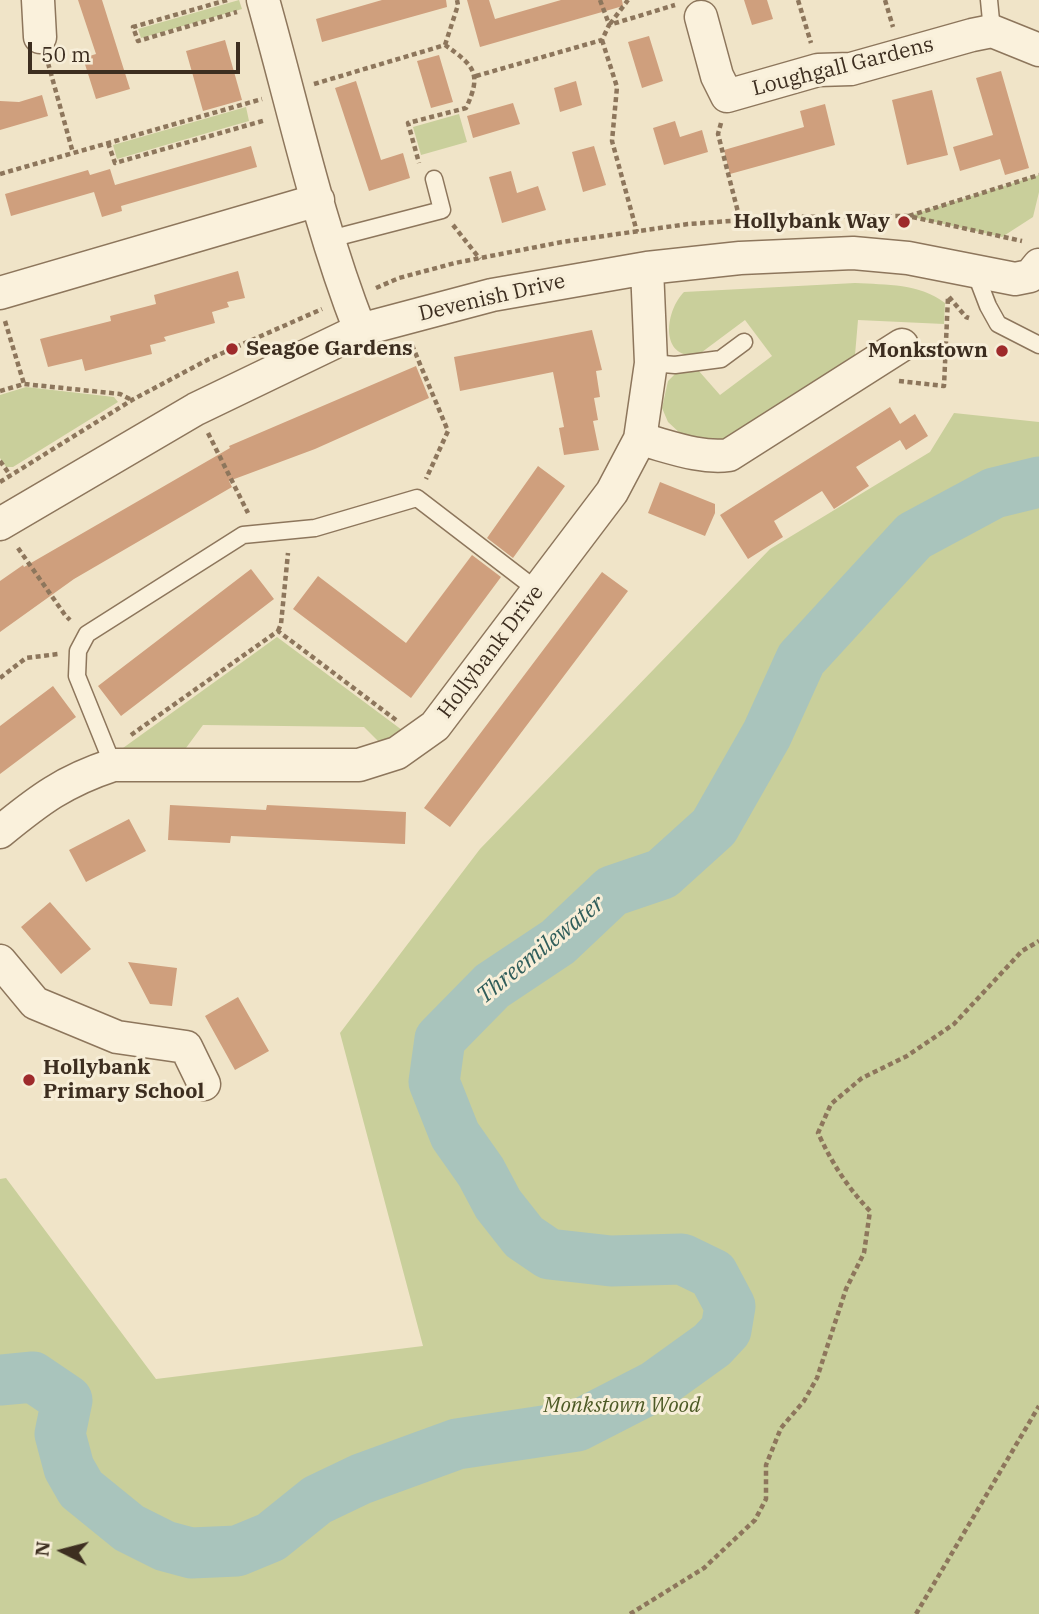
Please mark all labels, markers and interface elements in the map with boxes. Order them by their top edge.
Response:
scale bar [32,28,243,72]
street label: Loughgall Gardens [750,32,936,102]
text: 50 m [41,40,91,68]
place label: Hollybank Way [733,209,890,235]
marker: Hollybank Way [896,214,912,230]
street label: Devenish Drive [416,269,568,327]
place label: Seagoe Gardens [246,336,413,362]
place label: Monkstown [868,338,988,364]
marker: Seagoe Gardens [224,341,240,357]
marker: Monkstown [994,343,1010,359]
street label: Hollybank Drive [433,581,549,723]
water label: Threemilewater [472,890,610,1010]
place label: Hollybank Primary School [43,1055,204,1105]
marker: Hollybank Primary School [21,1072,37,1088]
park label: Monkstown Wood [544,1393,700,1419]
north arrow [28,1516,98,1586]
text: N [29,1540,55,1558]

